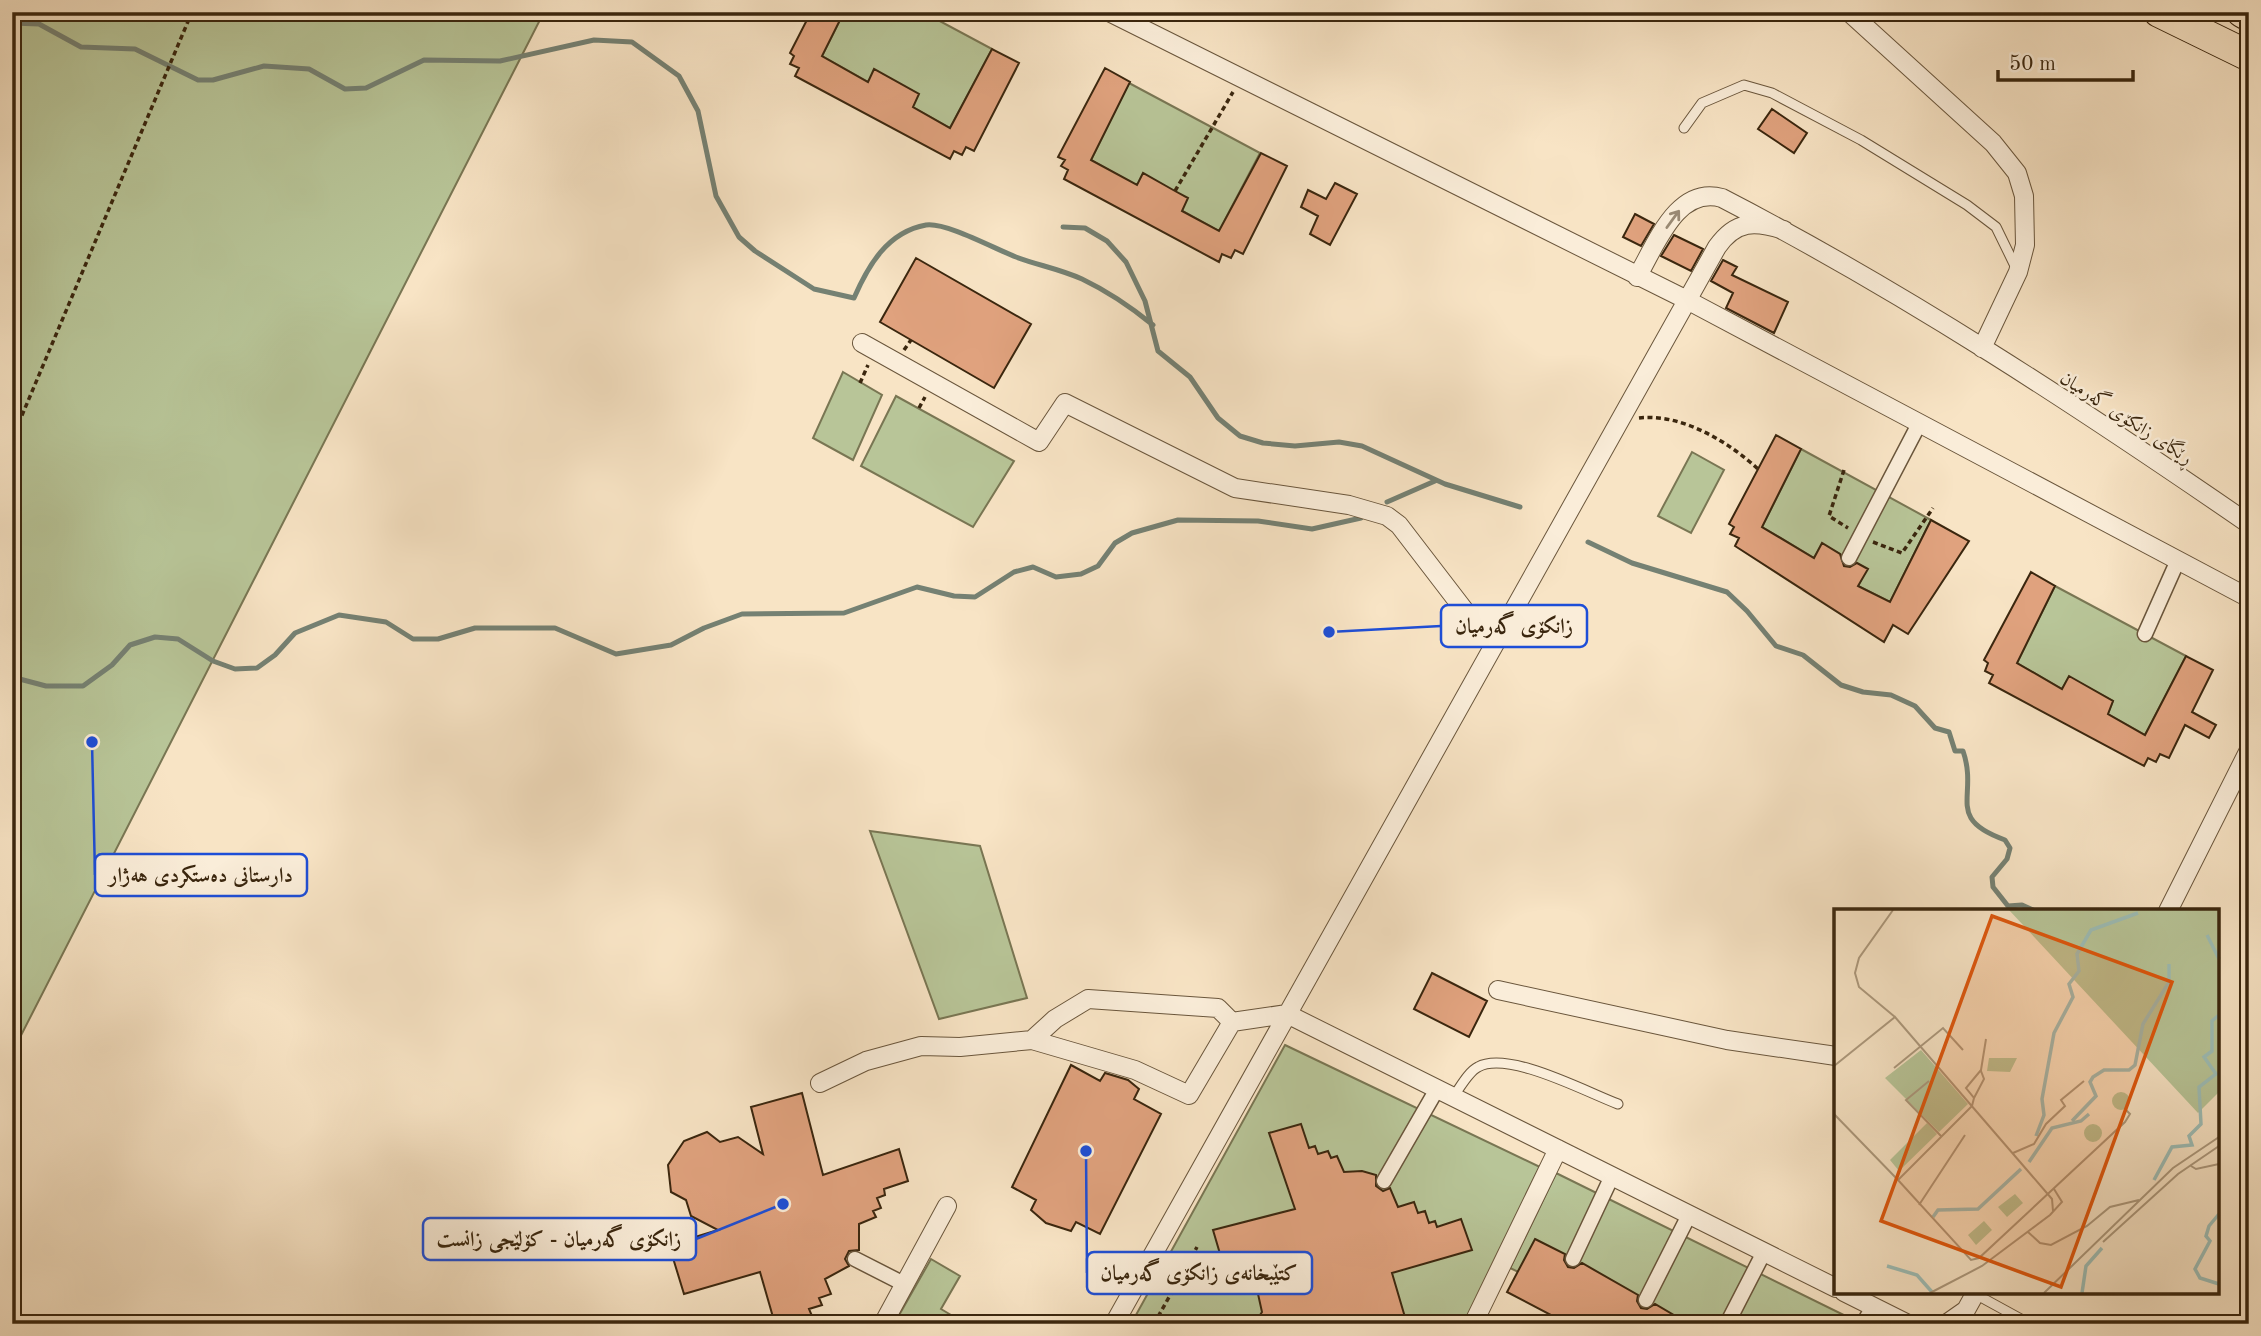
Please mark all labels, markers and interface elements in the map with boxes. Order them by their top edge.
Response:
scale bar [1998,38,2133,82]
text: 50 m [2009,54,2056,75]
one-way arrow [1666,210,1680,229]
street label: ڕێگای زانکۆی گەرمیان [2054,364,2199,472]
callout: زانکۆی گەرمیان [1441,605,1587,647]
text: زانکۆی گەرمیان [1455,611,1573,639]
callout: دارستانی دەستکردی هەژار [95,854,307,896]
text: دارستانی دەستکردی هەژار [107,864,293,889]
inset map [1834,909,2219,1294]
callout: زانکۆی گەرمیان - کۆلێجی زانست [423,1218,696,1260]
text: زانکۆی گەرمیان - کۆلێجی زانست [437,1224,681,1253]
callout: کتێبخانەی زانکۆی گەرمیان [1087,1252,1312,1294]
text: کتێبخانەی زانکۆی گەرمیان [1100,1258,1298,1286]

